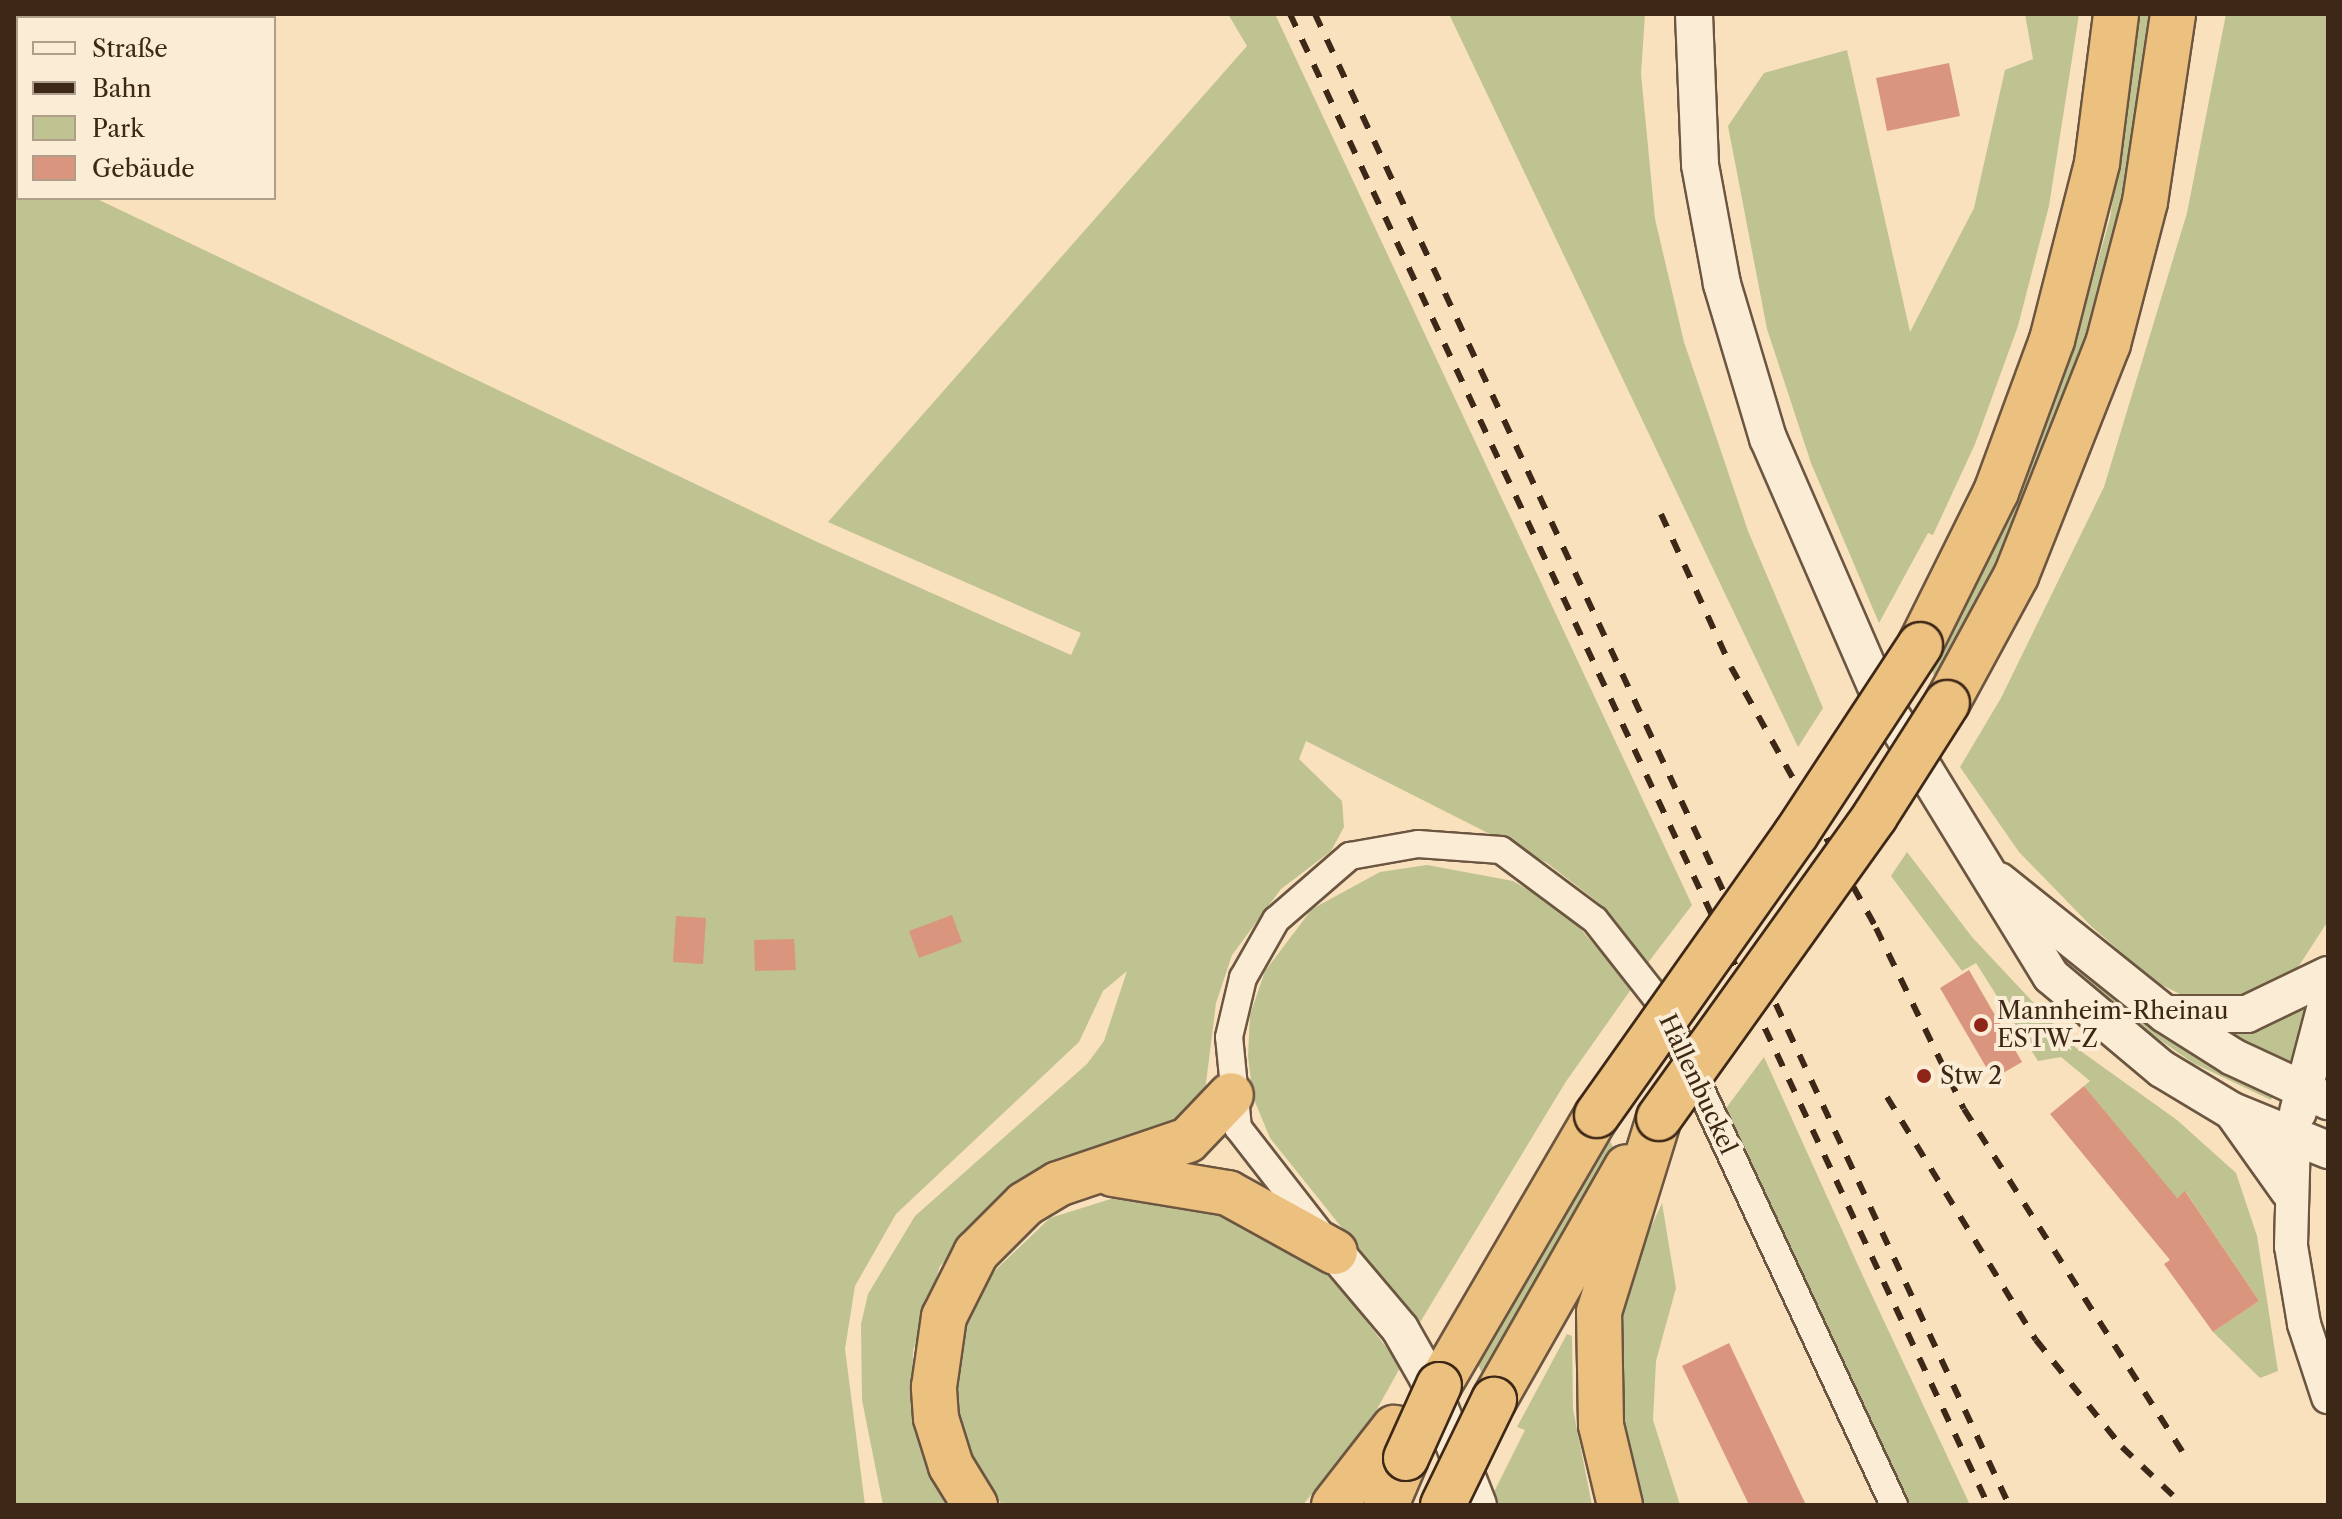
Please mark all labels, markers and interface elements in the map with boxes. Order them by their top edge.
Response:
legend [16,16,276,200]
text: Straße [92,34,168,63]
text: Bahn [92,74,151,103]
text: Park [92,114,144,143]
text: Gebäude [92,154,195,183]
place label: Mannheim-Rheinau ESTW-Z [1997,997,2228,1053]
street label: Hallenbuckel [1653,1009,1743,1159]
marker: Mannheim-Rheinau ESTW-Z [1972,1016,1990,1034]
place label: Stw 2 [1940,1062,2003,1090]
marker: Stw 2 [1915,1067,1933,1085]

